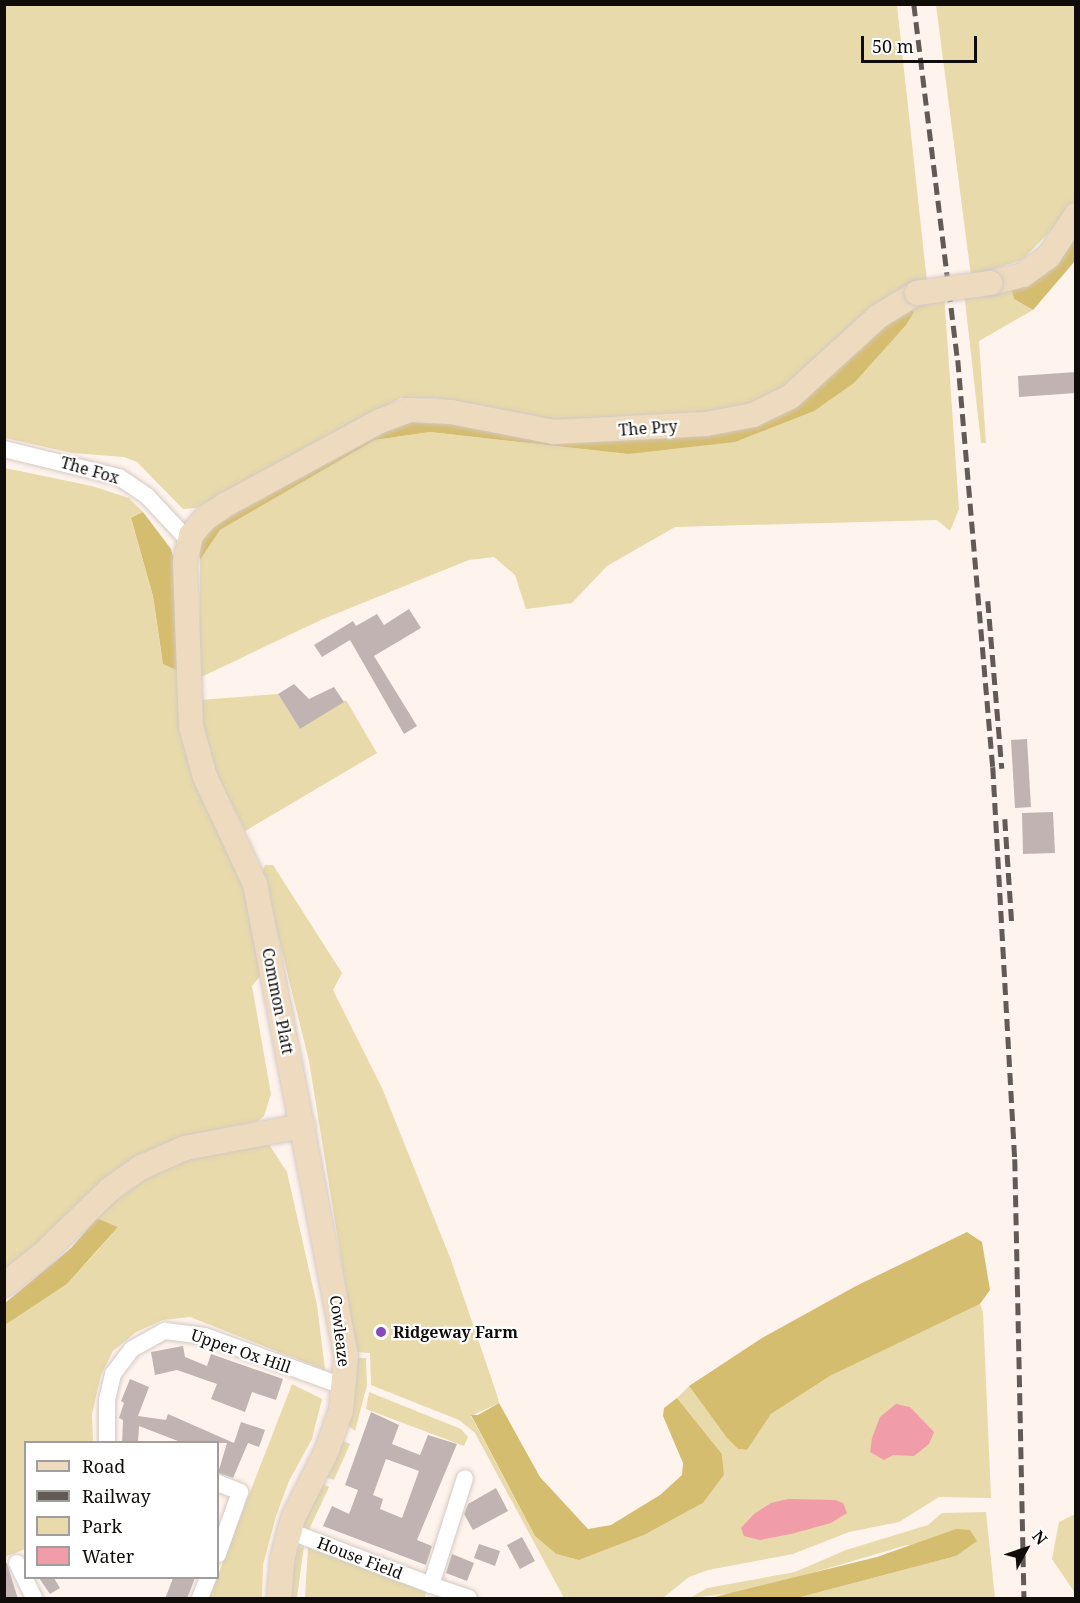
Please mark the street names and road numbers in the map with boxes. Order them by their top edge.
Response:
street label: The Pry [618,416,678,440]
street label: The Fox [59,453,121,487]
street label: Common Platt [258,946,298,1056]
street label: Cowleaze [326,1294,354,1368]
street label: Upper Ox Hill [189,1325,293,1377]
street label: House Field [315,1533,405,1583]

